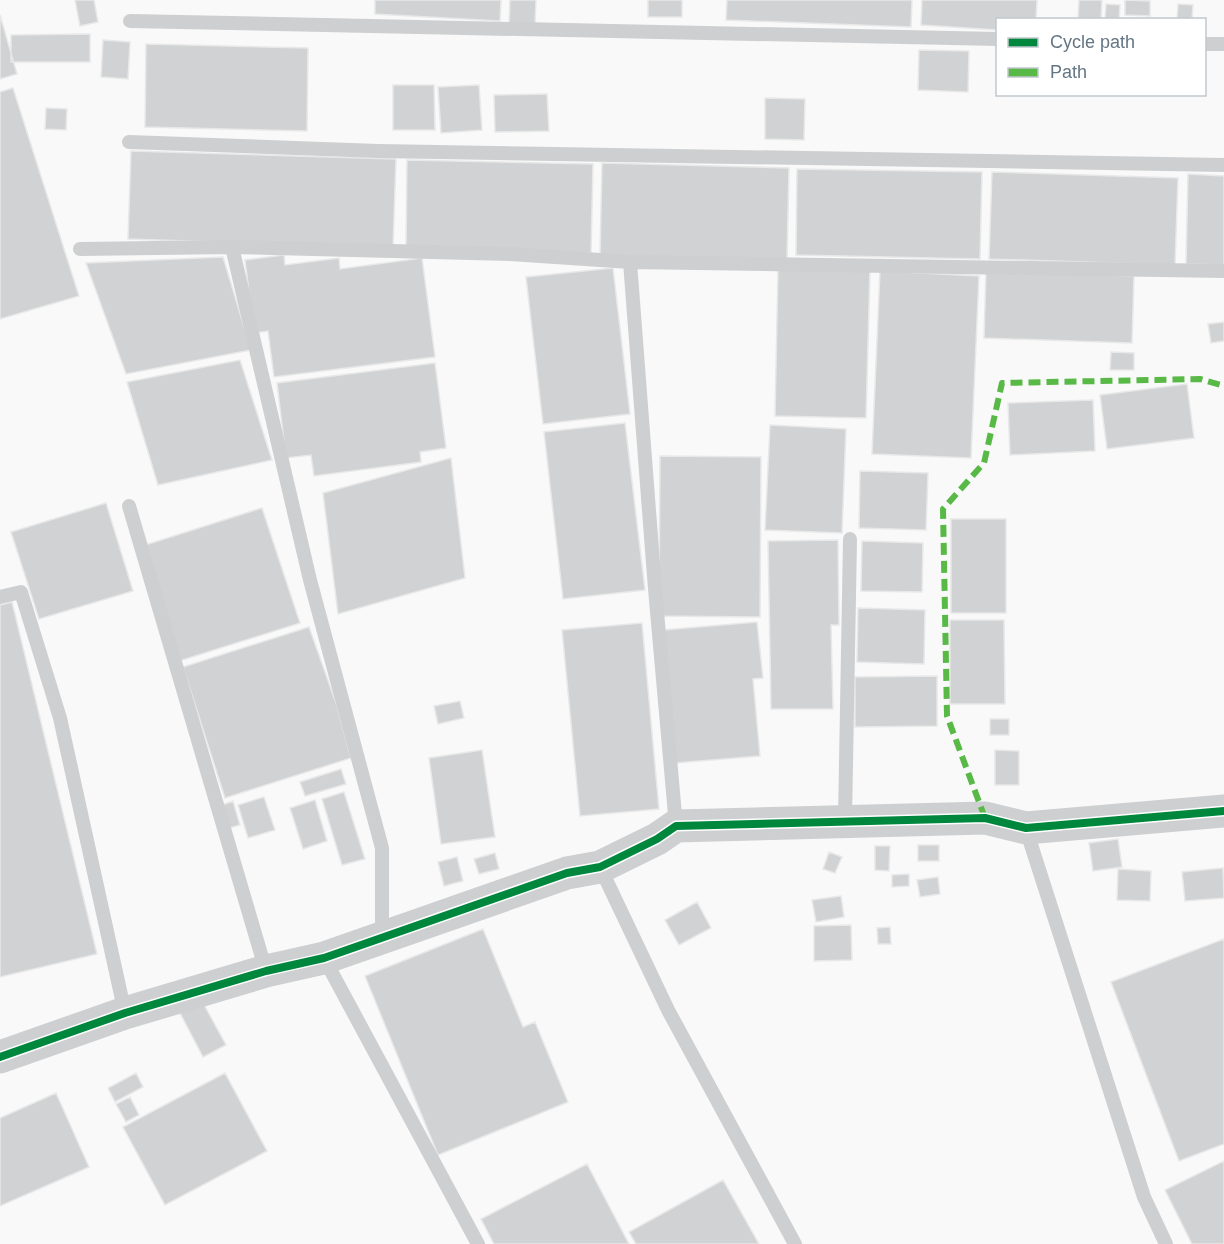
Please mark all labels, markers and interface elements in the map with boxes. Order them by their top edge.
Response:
legend [996,18,1206,96]
text: Cycle path [1050,32,1135,52]
text: Path [1050,62,1087,82]

